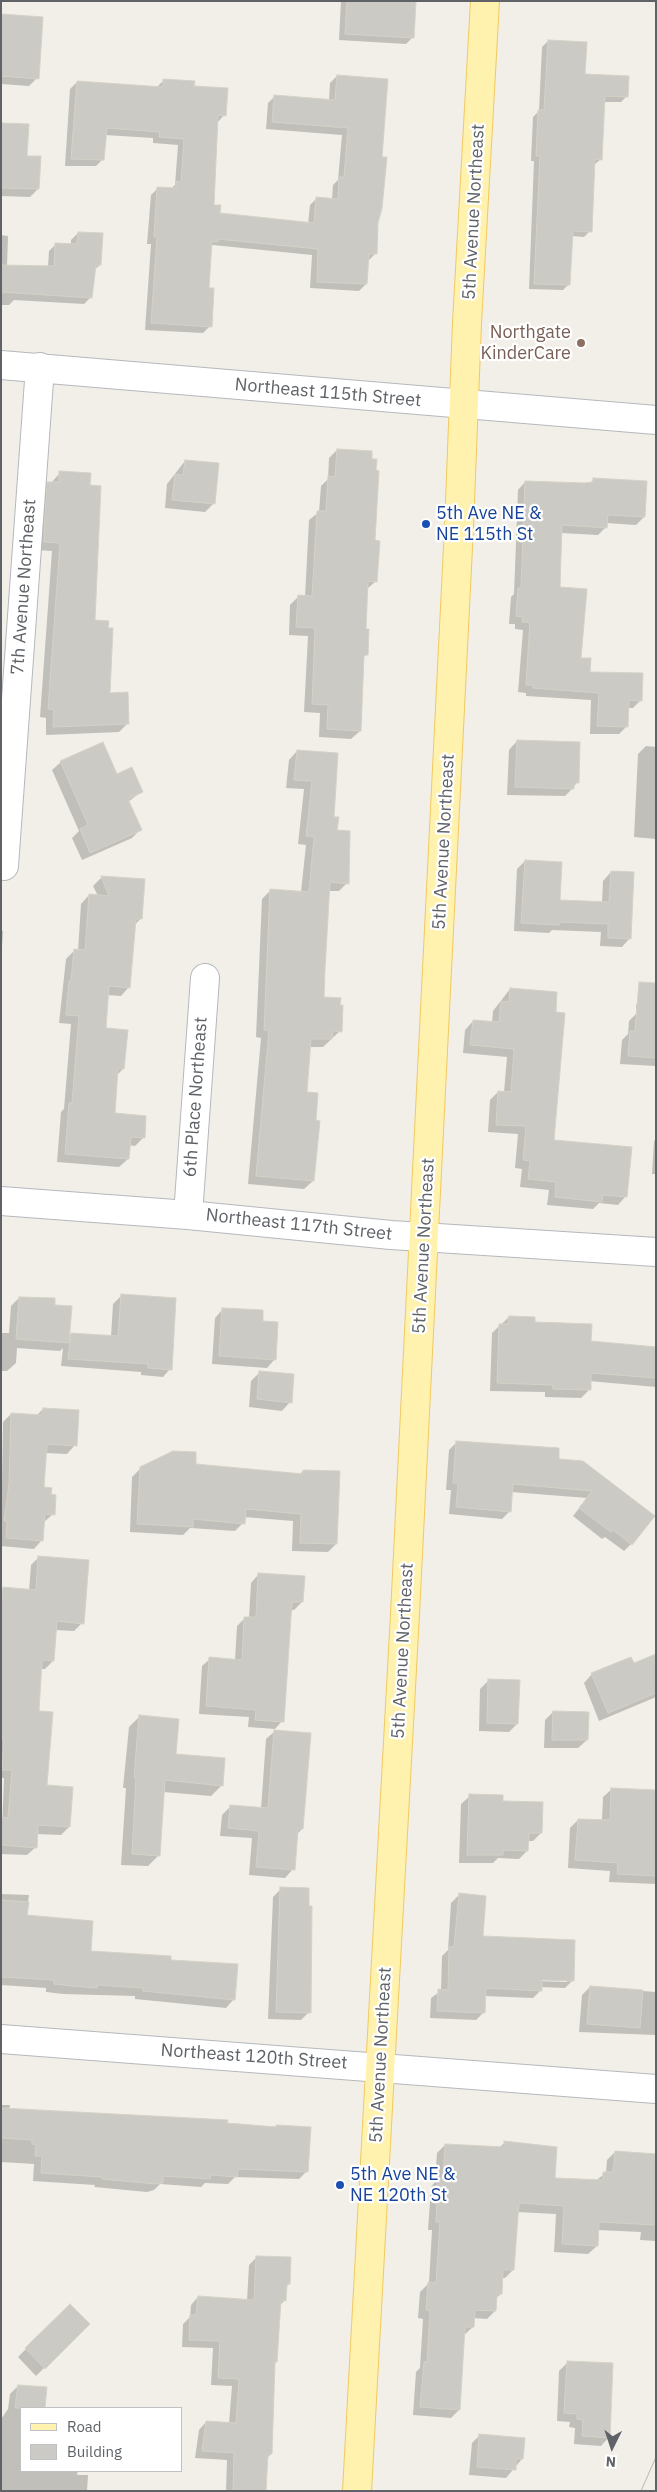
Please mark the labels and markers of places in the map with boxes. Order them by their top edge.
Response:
place label: Northgate KinderCare [481,322,571,364]
marker: Northgate KinderCare [575,337,587,349]
place label: 5th Ave NE & NE 115th St [436,503,542,546]
marker: 5th Ave NE & NE 115th St [420,518,432,530]
place label: 5th Ave NE & NE 120th St [350,2164,456,2206]
marker: 5th Ave NE & NE 120th St [334,2179,346,2191]

